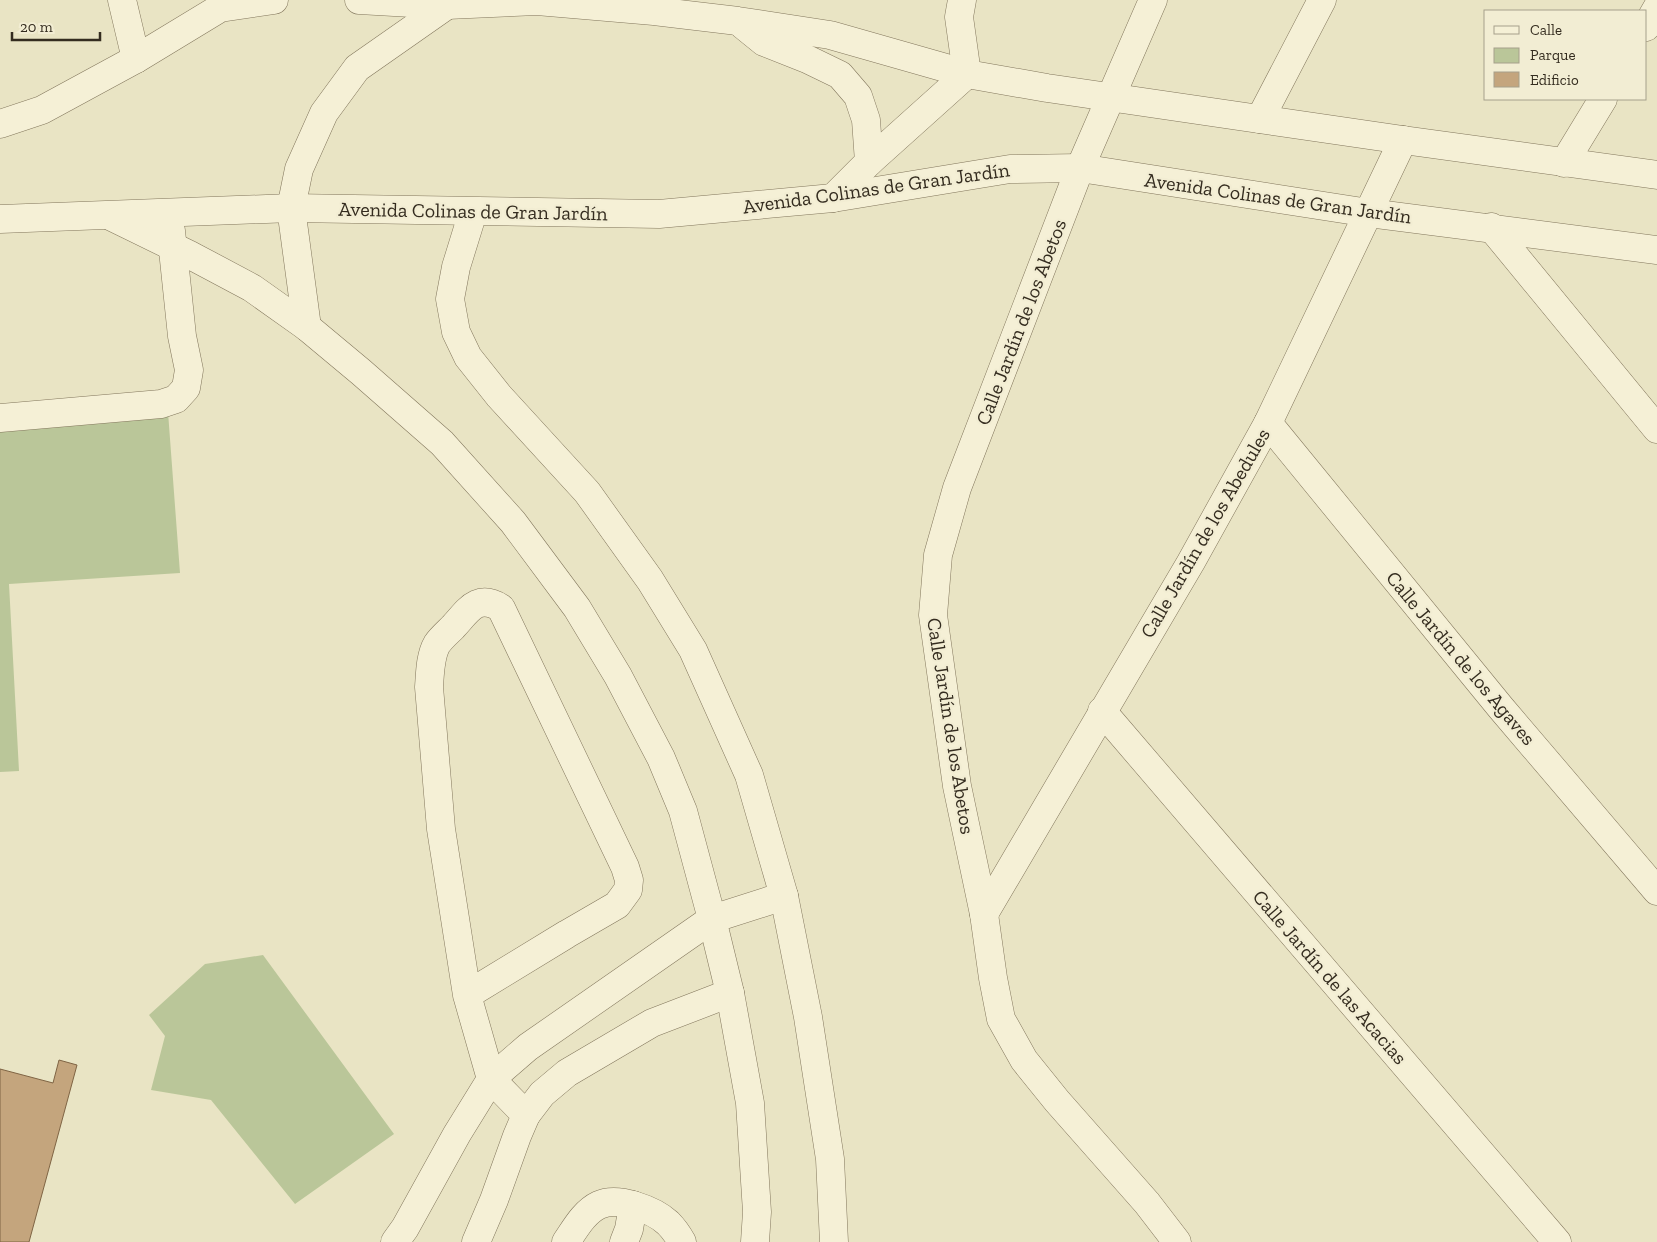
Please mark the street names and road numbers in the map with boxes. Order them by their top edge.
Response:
street label: Avenida Colinas de Gran Jardín [741,157,1011,219]
street label: Avenida Colinas de Gran Jardín [1143,167,1413,229]
street label: Avenida Colinas de Gran Jardín [338,197,608,225]
street label: Calle Jardín de los Abetos [971,216,1071,428]
street label: Calle Jardín de los Abedules [1135,424,1275,642]
street label: Calle Jardín de los Agaves [1381,566,1541,750]
street label: Calle Jardín de los Abetos [922,616,980,836]
street label: Calle Jardín de las Acacias [1248,885,1412,1069]

